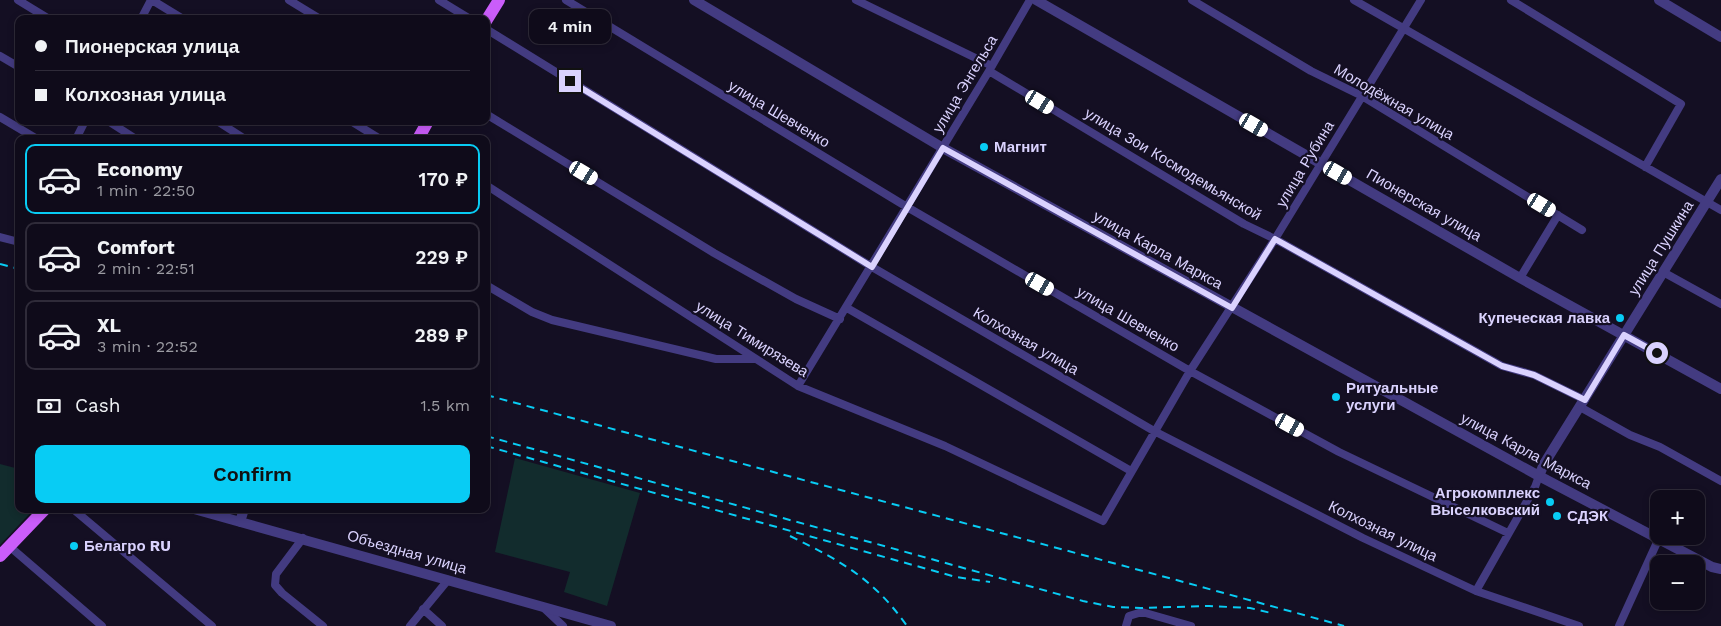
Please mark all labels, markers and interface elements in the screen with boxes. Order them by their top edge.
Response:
callout: 4 min [529,8,611,44]
text: 4 min [548,17,592,36]
street label: улица Энгельса [929,31,1002,136]
text: Пионерская улица [65,35,239,58]
street label: Молодёжная улица [1331,60,1458,144]
route end [559,70,581,92]
street label: улица Шевченко [725,77,833,151]
text: Колхозная улица [65,83,226,106]
car [1023,88,1056,116]
street label: улица Зои Космодемьянской [1081,104,1265,224]
car [1237,111,1270,139]
street label: улица Рубина [1272,117,1338,210]
place label: Магнит [994,138,1047,156]
marker: Магнит [978,141,990,153]
icon: car [37,157,82,202]
text: Economy [97,158,182,181]
car [567,159,600,187]
car [1321,159,1354,187]
street label: Пионерская улица [1363,165,1485,246]
text: 170 ₽ [419,168,468,191]
text: 1 min · 22:50 [97,181,195,200]
car [1525,191,1558,219]
street label: улица Пушкина [1625,197,1698,299]
street label: улица Карла Маркса [1090,207,1227,293]
icon: car [37,235,82,280]
text: Comfort [97,236,175,259]
text: 229 ₽ [415,246,468,269]
text: 2 min · 22:51 [97,259,195,278]
car [1023,270,1056,298]
street label: улица Шевченко [1074,282,1182,356]
street label: улица Тимирязева [692,297,812,381]
street label: Колхозная улица [970,303,1083,379]
place label: Купеческая лавка [1478,309,1611,327]
marker: Купеческая лавка [1614,312,1626,324]
icon: car [37,313,82,358]
text: XL [97,314,121,337]
text: 289 ₽ [415,324,468,347]
text: 3 min · 22:52 [97,337,198,356]
route start [1646,342,1668,364]
place label: Ритуальные услуги [1346,379,1438,414]
marker: Ритуальные услуги [1330,391,1342,403]
icon: cash [35,392,63,420]
text: Cash [75,394,121,417]
text: 1.5 km [420,396,470,415]
street label: улица Карла Маркса [1458,409,1595,493]
car [1273,411,1306,439]
button: Confirm [35,445,470,503]
place label: Агрокомплекс Выселковский [1431,484,1540,519]
map controls [1650,490,1705,610]
button: + [1650,490,1705,545]
marker: Агрокомплекс Выселковский [1544,496,1556,508]
street label: Колхозная улица [1326,497,1441,565]
place label: СДЭК [1567,507,1609,525]
marker: СДЭК [1551,510,1563,522]
street label: Объездная улица [345,526,469,578]
place label: Белагро RU [84,537,171,555]
marker: Белагро RU [68,540,80,552]
button: − [1650,555,1705,610]

